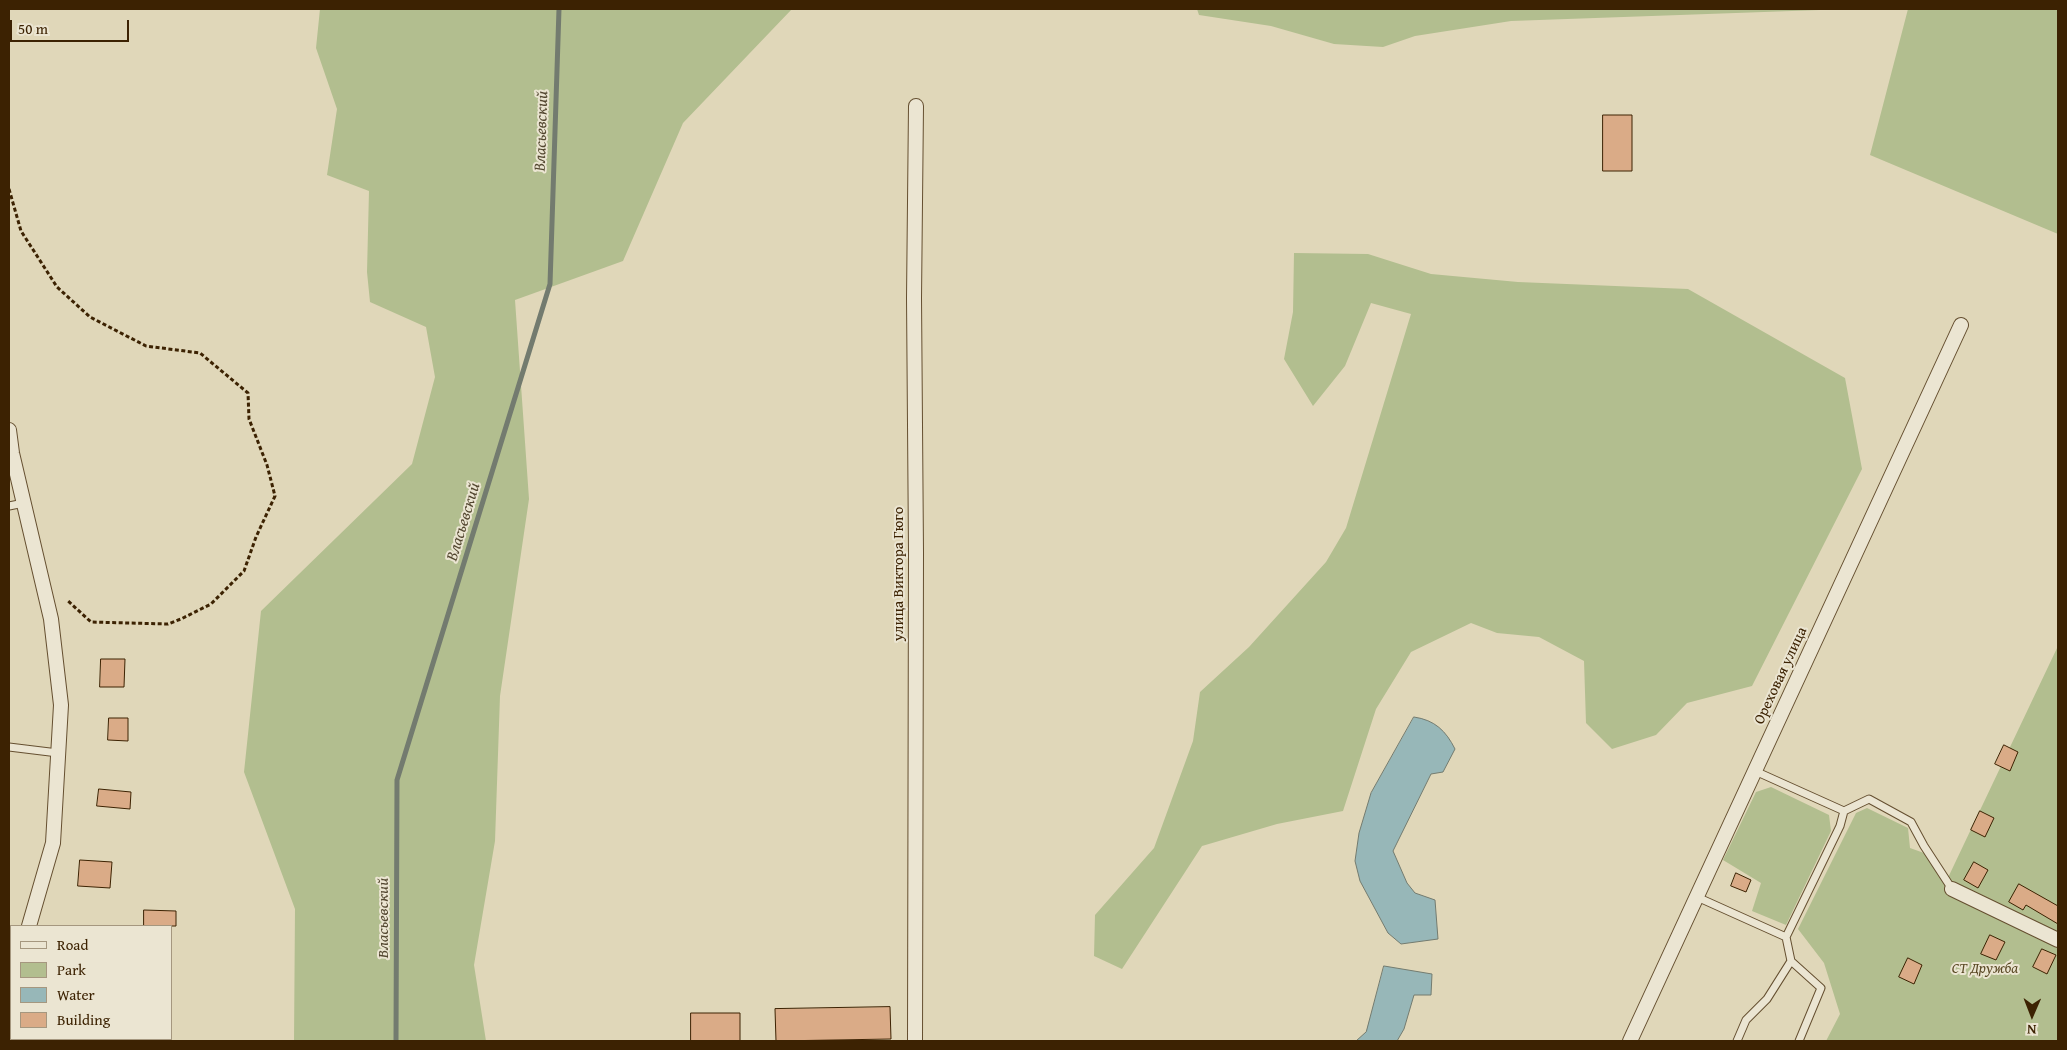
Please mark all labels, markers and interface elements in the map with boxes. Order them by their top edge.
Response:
scale bar [12,10,131,42]
text: 50 m [18,18,48,39]
water label: Власьевский [531,90,553,172]
water label: Власьевский [443,481,485,563]
street label: улица Виктора Гюго [890,507,908,641]
street label: Ореховая улица [1751,624,1811,728]
water label: Власьевский [374,878,394,958]
legend [10,925,172,1040]
text: Road [57,934,88,955]
text: Park [57,959,86,980]
park label: СТ Дружба [1952,960,2018,978]
text: Water [57,984,95,1005]
north arrow [2007,990,2057,1040]
text: Building [57,1009,110,1030]
text: N [2027,1020,2037,1040]

